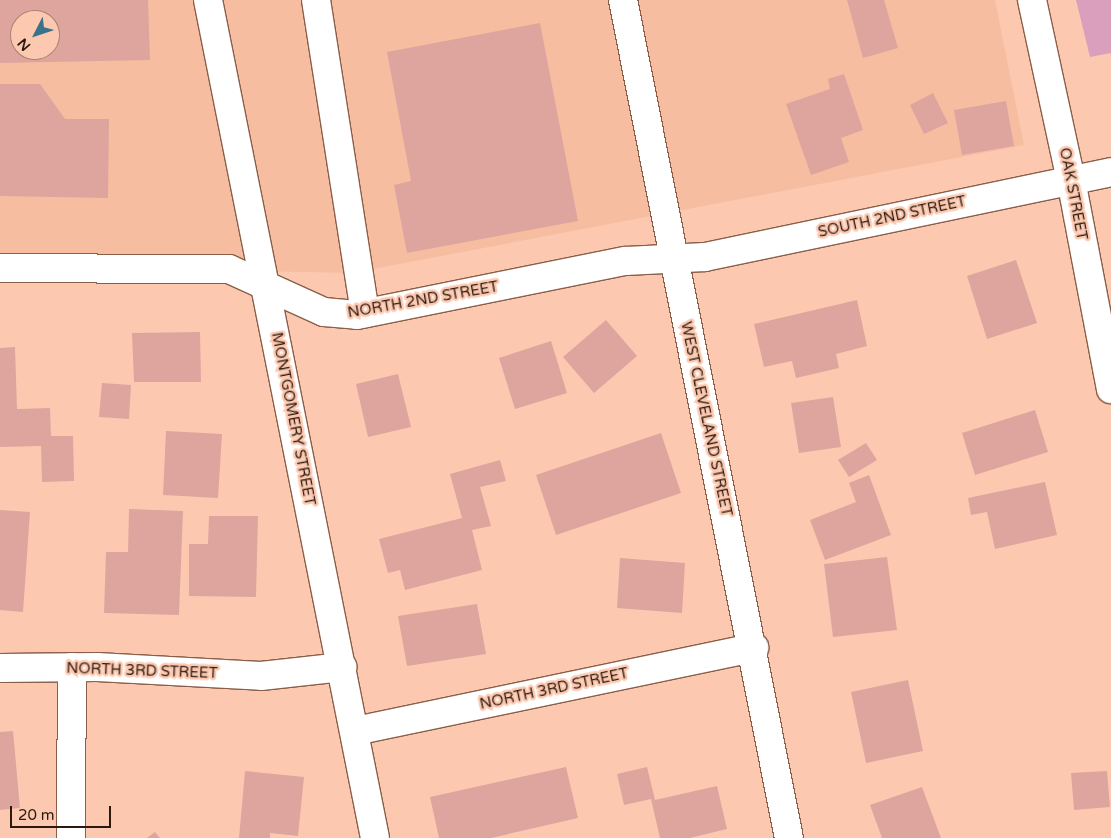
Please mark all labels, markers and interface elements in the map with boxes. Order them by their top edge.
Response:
north arrow [10,10,60,60]
text: N [14,35,34,54]
street label: OAK STREET [1055,146,1091,242]
street label: SOUTH 2ND STREET [816,193,968,241]
street label: NORTH 2ND STREET [346,278,500,322]
street label: WEST CLEVELAND STREET [677,320,735,518]
street label: MONTGOMERY STREET [267,331,319,507]
street label: NORTH 3RD STREET [66,659,218,683]
street label: NORTH 3RD STREET [478,664,630,714]
scale bar [12,796,114,828]
text: 20 m [18,806,55,824]

